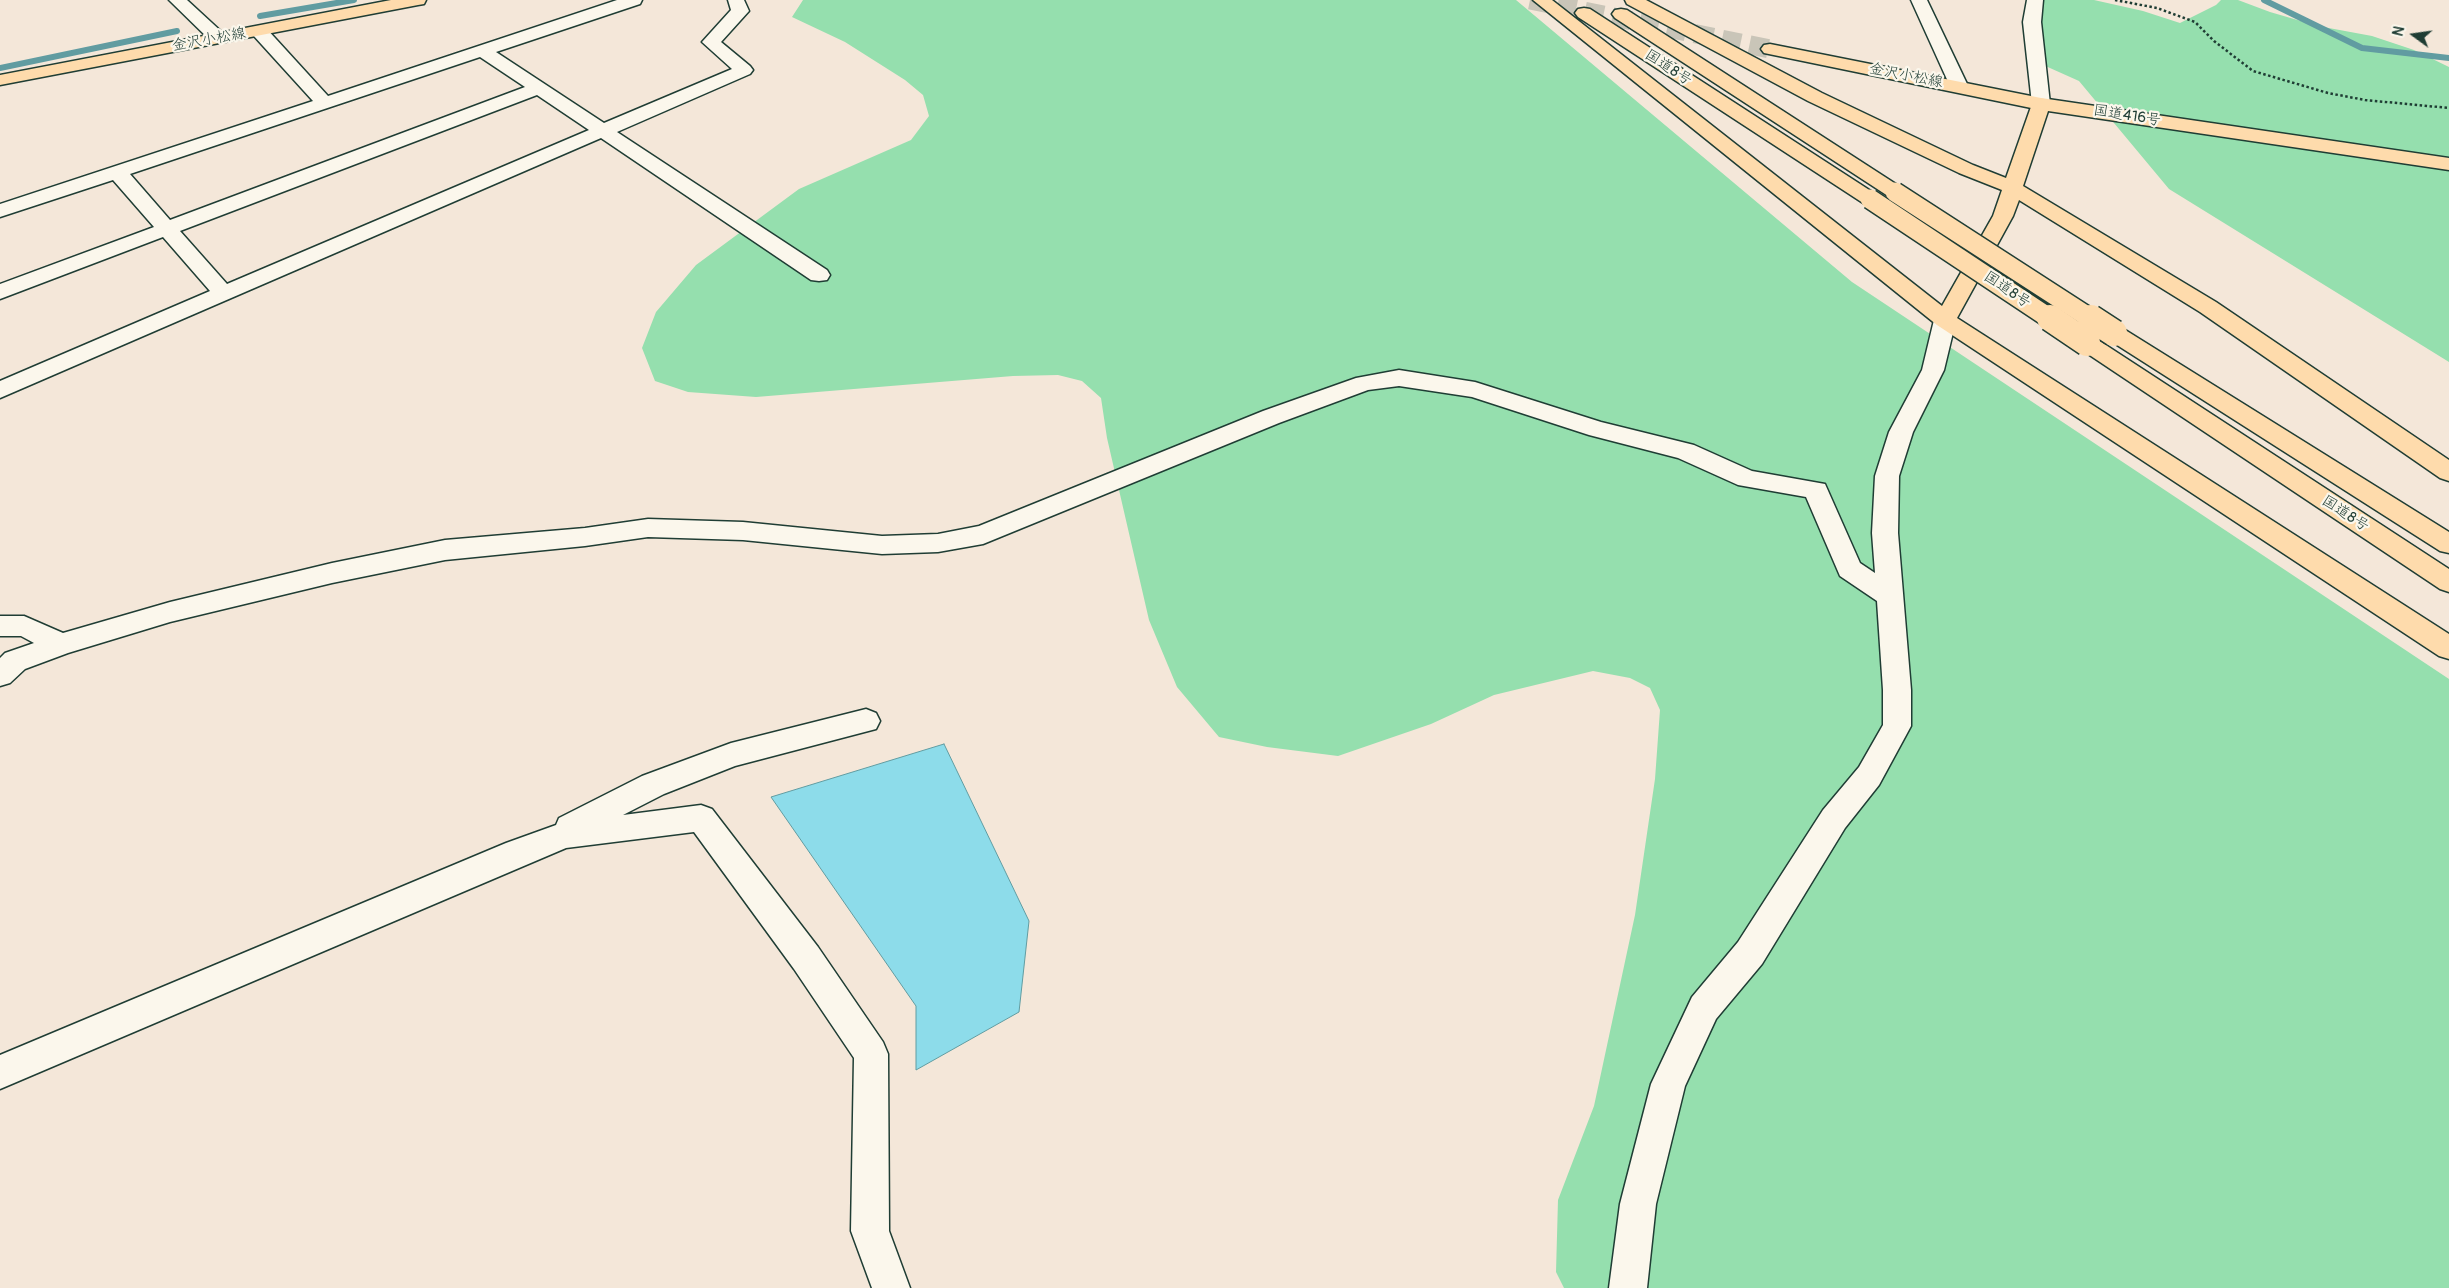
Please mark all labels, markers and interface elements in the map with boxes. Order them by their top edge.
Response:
north arrow [2389,10,2439,60]
street label: 金沢小松線 [171,25,247,55]
text: N [2390,25,2408,38]
street label: 国道8号 [1641,46,1695,90]
street label: 金沢小松線 [1867,60,1945,92]
street label: 国道416号 [2092,102,2162,130]
street label: 国道8号 [1980,268,2034,312]
street label: 国道8号 [2318,492,2372,536]

